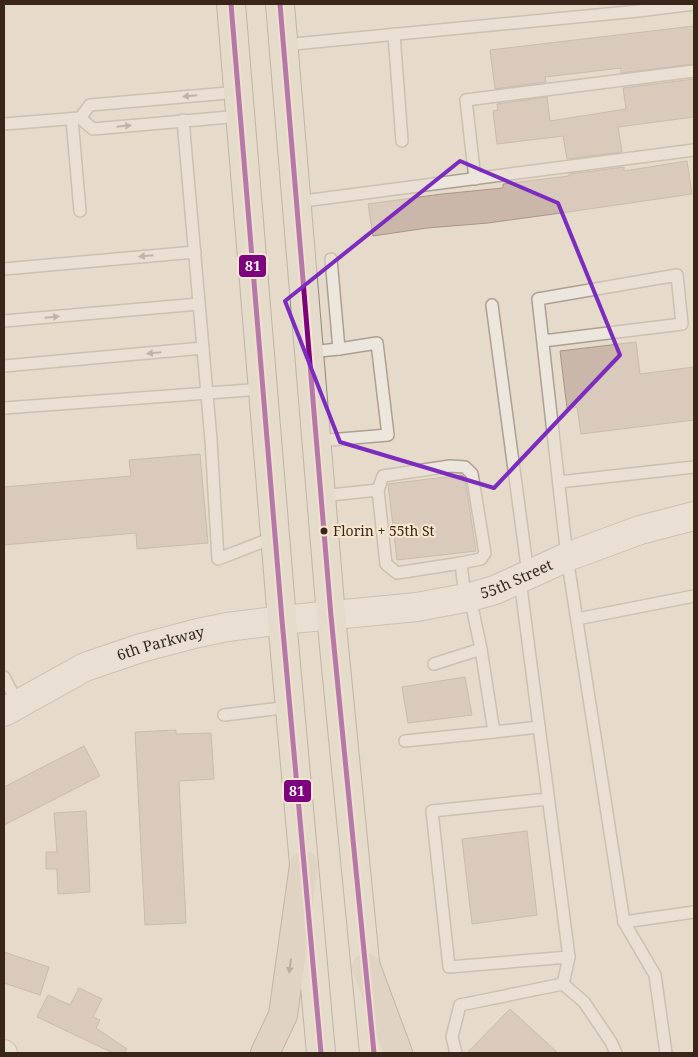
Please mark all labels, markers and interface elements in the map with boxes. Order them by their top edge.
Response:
one-way arrow [182,93,198,101]
one-way arrow [117,122,133,130]
one-way arrow [138,252,154,260]
line badge: 81 [238,254,267,278]
text: 81 [245,256,261,275]
one-way arrow [45,312,61,320]
one-way arrow [146,349,162,357]
place label: Florin + 55th St [333,521,435,540]
marker: Florin + 55th St [319,526,329,536]
street label: 55th Street [478,554,555,603]
street label: 6th Parkway [114,621,206,664]
line badge: 81 [283,779,312,803]
text: 81 [289,781,305,800]
one-way arrow [285,958,293,974]

